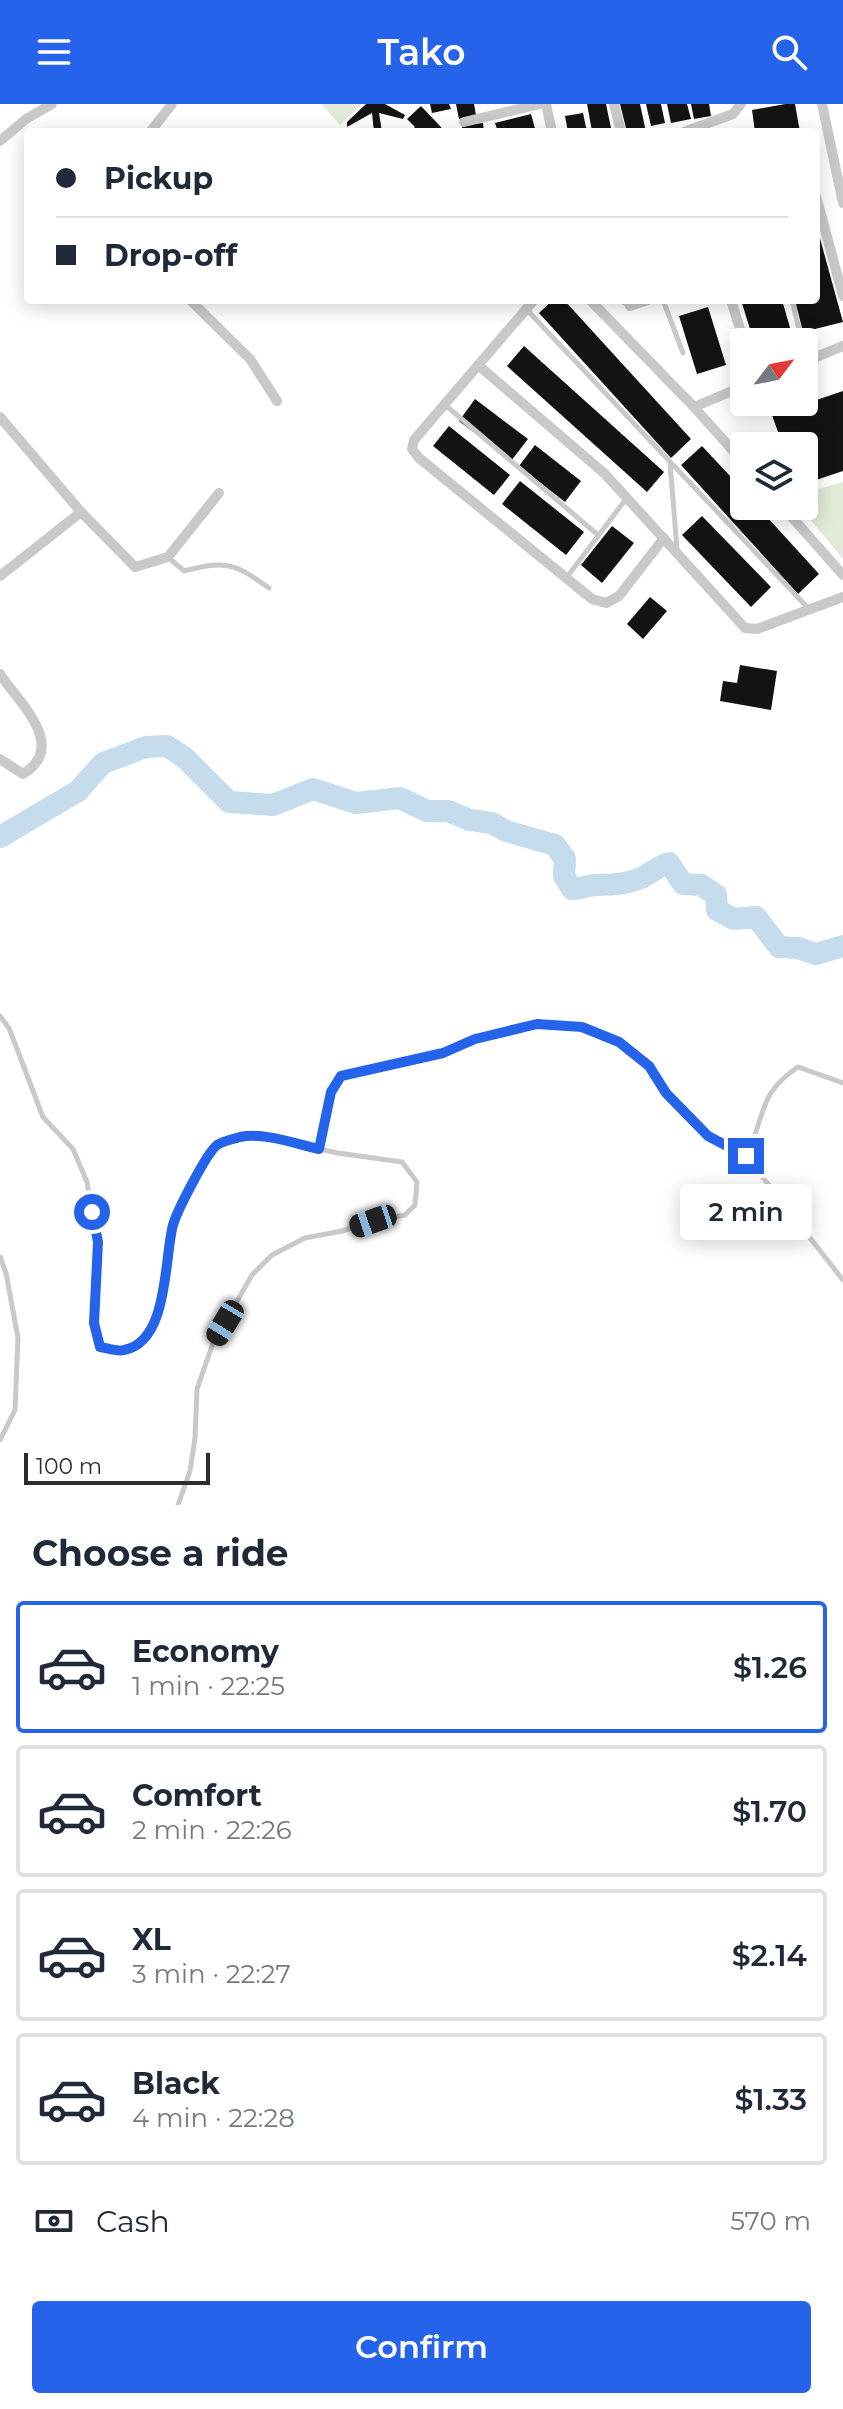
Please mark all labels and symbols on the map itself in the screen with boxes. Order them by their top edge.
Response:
north arrow [730,328,818,416]
route end [728,1138,764,1174]
callout: 2 min [680,1184,812,1240]
route start [74,1194,110,1230]
car [346,1202,400,1240]
car [202,1296,248,1350]
scale bar [24,1449,210,1485]

